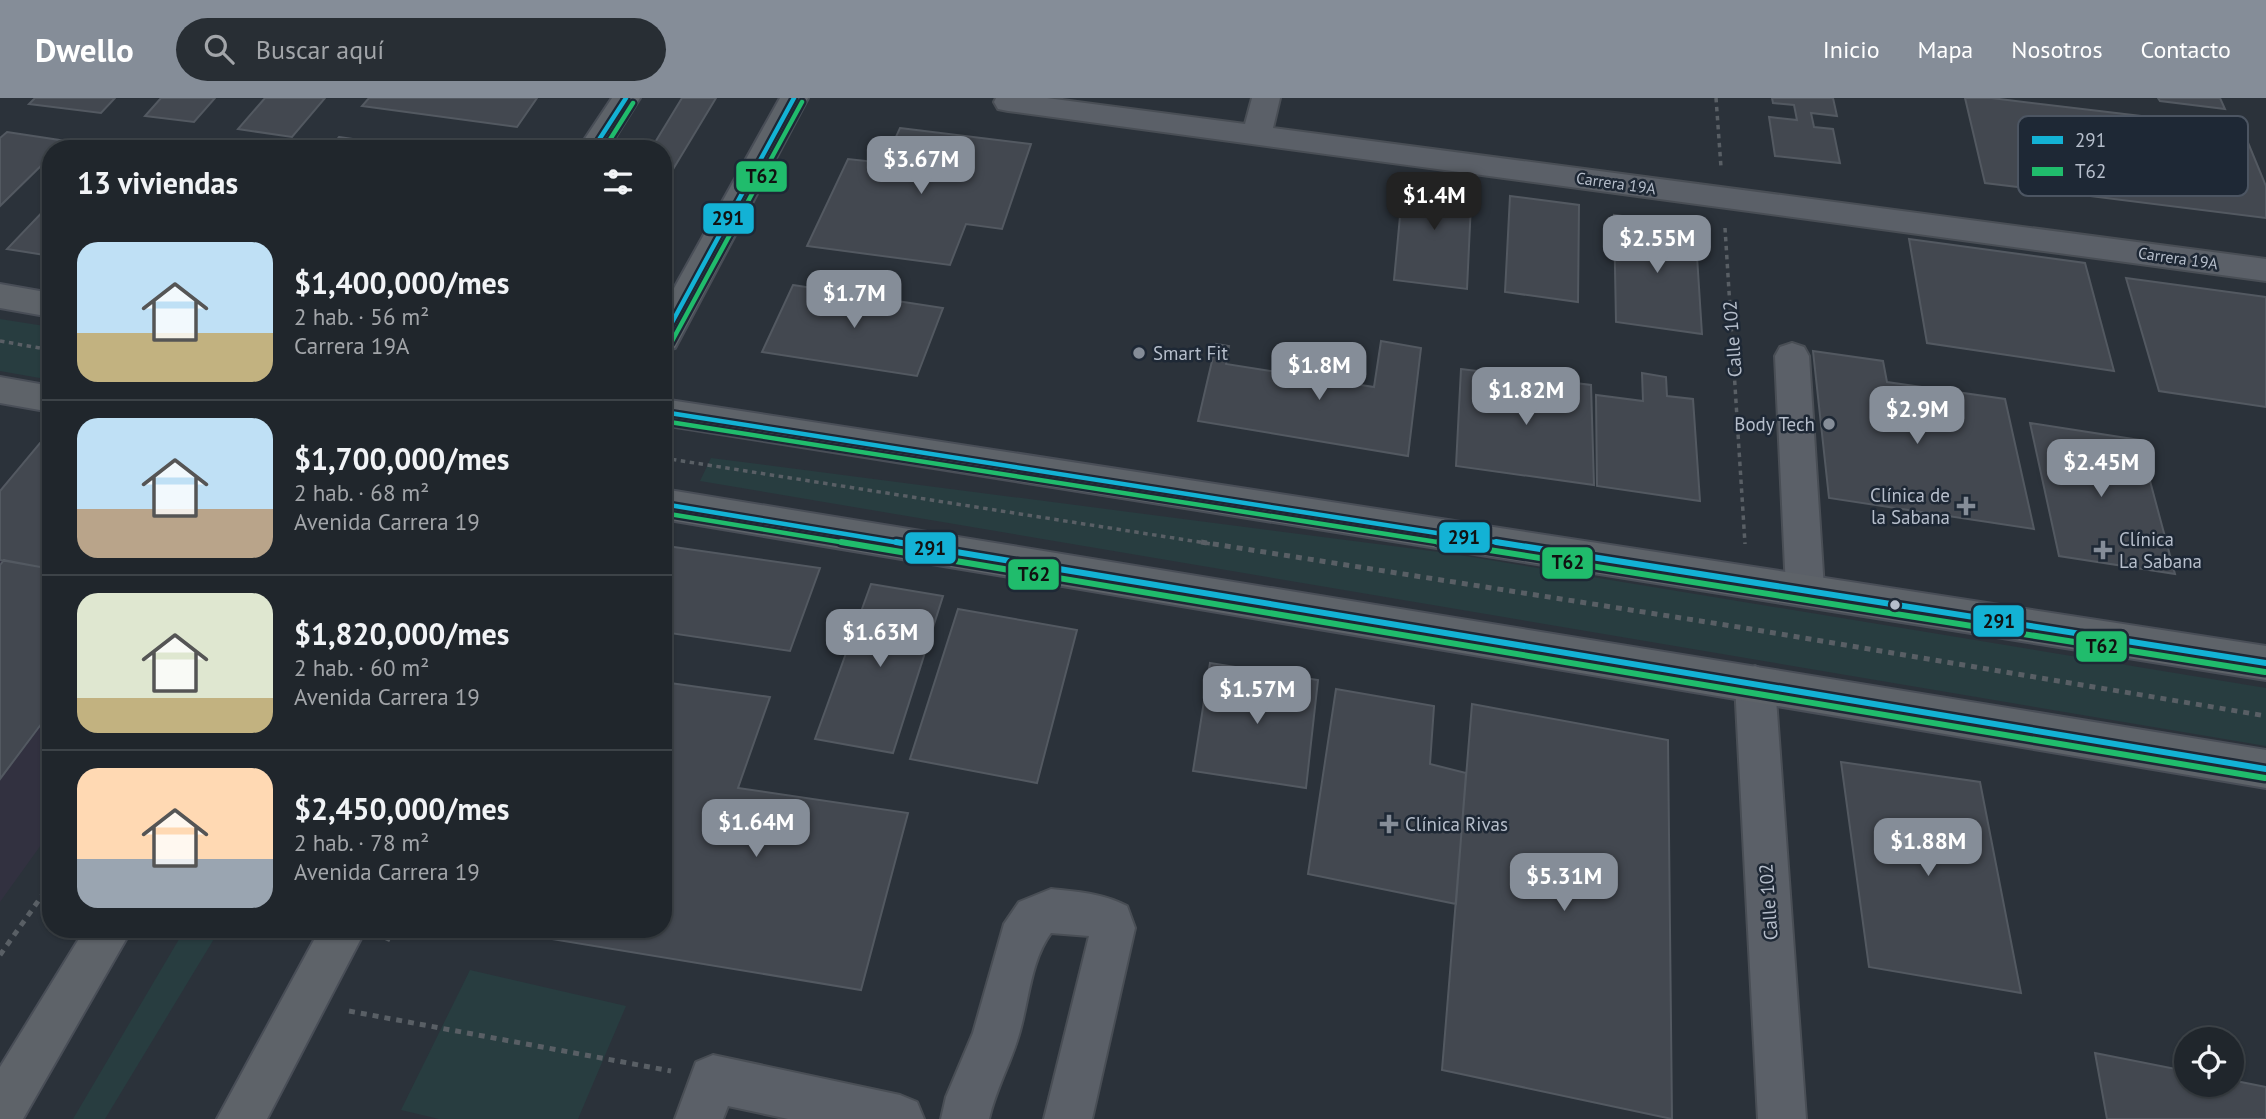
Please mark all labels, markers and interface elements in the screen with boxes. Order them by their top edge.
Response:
search box [176,18,666,81]
text: Dwello [35,28,134,71]
icon: search [200,30,238,68]
text: Buscar aquí [256,33,384,66]
text: Inicio [1823,34,1880,65]
text: Mapa [1918,34,1973,65]
text: Nosotros [2011,34,2103,65]
text: Contacto [2141,34,2231,65]
legend [2018,116,2248,196]
text: 291 [2075,128,2106,152]
pin: $3.67M [864,136,978,196]
text: $3.67M [883,144,959,173]
text: T62 [2075,159,2106,183]
line badge: T62 [735,160,788,193]
text: 13 viviendas [77,163,238,202]
icon: filters [599,163,637,201]
text: T62 [746,164,778,188]
street label: Carrera 19A [1575,168,1658,199]
pin: $1.4M [1385,172,1483,232]
text: $1.4M [1402,180,1466,209]
line badge: 291 [702,202,755,235]
text: 291 [712,206,744,230]
pin: $2.55M [1600,216,1714,275]
text: $2.55M [1619,223,1695,252]
street label: Carrera 19A [2137,243,2220,274]
text: $1,400,000/mes [294,263,510,302]
icon: home [133,270,217,354]
pin: $1.7M [805,271,903,330]
text: $1.7M [822,278,886,307]
street label: Calle 102 [1717,300,1747,378]
text: 2 hab. · 56 m² [294,302,429,331]
text: Carrera 19A [294,331,409,360]
place label: Smart Fit [1153,341,1228,365]
pin: $1.8M [1270,342,1368,402]
marker: Smart Fit [1131,345,1147,361]
text: $1.8M [1287,350,1351,379]
pin: $1.82M [1469,368,1583,427]
text: $1.82M [1488,375,1564,404]
pin: $2.9M [1868,386,1966,446]
text: $2.9M [1885,394,1949,423]
place label: Body Tech [1734,412,1815,436]
marker: Body Tech [1821,416,1837,432]
text: $1,700,000/mes [294,439,510,478]
pin: $2.45M [2044,440,2158,499]
icon: home [133,446,217,530]
text: $2.45M [2063,447,2139,476]
text: 2 hab. · 68 m² [294,478,429,507]
place label: Clínica de la Sabana [1870,483,1950,529]
marker: Clínica de la Sabana [1956,496,1976,516]
text: Avenida Carrera 19 [294,507,480,536]
line badge: 291 [1438,521,1491,554]
text: 291 [1448,525,1480,549]
place label: Clínica La Sabana [2119,527,2202,573]
line badge: 291 [904,531,957,565]
text: 291 [914,536,946,560]
marker: Clínica La Sabana [2093,540,2113,560]
line badge: T62 [1541,546,1594,580]
text: T62 [1552,550,1584,574]
line badge: T62 [1007,558,1060,591]
text: T62 [1018,562,1050,586]
unlabelled marker [1888,598,1902,612]
line badge: 291 [1972,604,2025,638]
text: 291 [1983,609,2015,633]
pin: $1.63M [823,610,937,669]
text: $1,820,000/mes [294,614,510,653]
text: $1.63M [842,617,918,646]
icon: home [133,621,217,705]
line badge: T62 [2075,630,2128,663]
text: T62 [2086,634,2118,658]
text: 2 hab. · 60 m² [294,653,429,682]
pin: $1.57M [1200,666,1314,726]
text: $1.57M [1219,674,1295,703]
text: Avenida Carrera 19 [294,682,480,711]
text: $2,450,000/mes [294,789,510,828]
icon: home [133,796,217,880]
pin: $1.64M [699,800,813,859]
text: $1.64M [718,807,794,836]
place label: Clínica Rivas [1405,812,1508,836]
marker: Clínica Rivas [1379,814,1399,834]
pin: $1.88M [1871,818,1985,878]
text: $1.88M [1890,826,1966,855]
text: 2 hab. · 78 m² [294,828,429,857]
pin: $5.31M [1507,854,1621,913]
text: Avenida Carrera 19 [294,857,480,886]
text: $5.31M [1526,861,1602,890]
street label: Calle 102 [1753,863,1783,941]
map controls [2174,1027,2244,1097]
button: locate [2174,1027,2244,1097]

